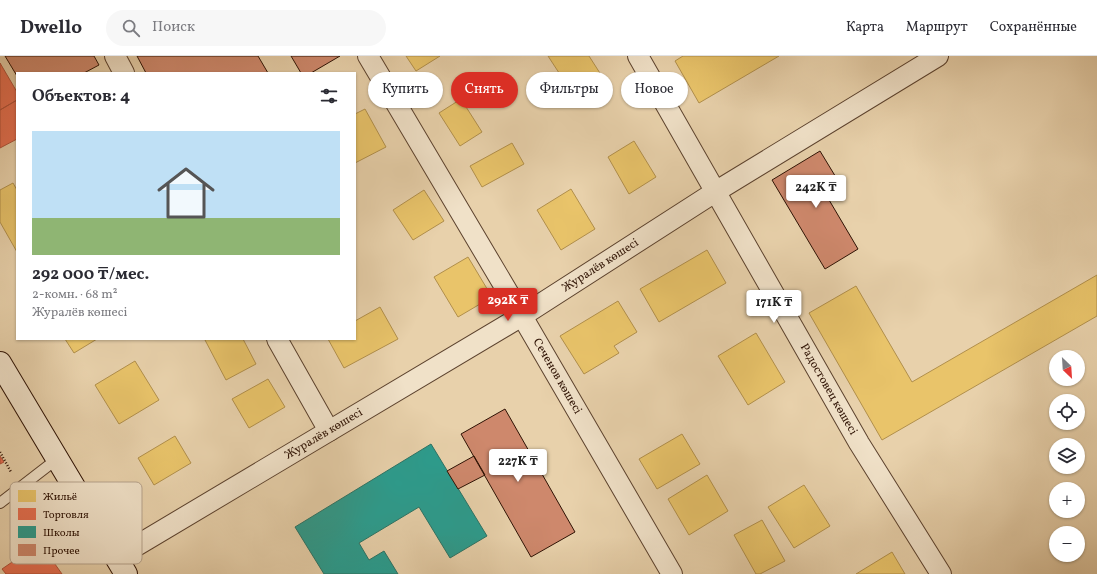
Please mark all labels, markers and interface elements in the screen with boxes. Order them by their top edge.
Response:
search box [106,10,386,46]
text: Dwello [20,15,82,41]
icon: search [120,17,142,39]
text: Поиск [152,17,195,38]
text: Карта [846,18,884,37]
text: Маршрут [906,18,968,37]
text: Сохранённые [990,18,1077,37]
chip: Купить [368,72,443,108]
chip: Снять [451,72,518,108]
chip: Фильтры [526,72,613,108]
chip: Новое [621,72,688,108]
text: Объектов: 4 [32,85,130,108]
icon: filters [318,85,340,107]
icon: home [150,157,222,229]
pin: 242K ₸ [783,175,849,209]
text: 242K ₸ [795,179,837,197]
street label: Журалёв көшесі [559,235,642,296]
text: 292 000 ₸/мес. [32,263,149,286]
text: 2-комн. · 68 m² [32,286,118,304]
pin: 292K ₸ [475,288,541,322]
pin: 171K ₸ [741,290,807,324]
text: 292K ₸ [487,292,529,310]
text: 171K ₸ [755,294,793,312]
text: Журалёв көшесі [32,304,127,322]
street label: Сеченов көшесі [529,336,586,418]
street label: Радостовец көшесі [796,341,861,438]
north arrow [1049,350,1085,386]
map controls [1049,350,1085,562]
button: locate [1049,394,1085,430]
street label: Журалёв көшесі [282,404,366,464]
button: layers [1049,438,1085,474]
pin: 227K ₸ [485,449,551,483]
text: 227K ₸ [498,453,538,471]
legend [10,482,142,564]
button: + [1049,482,1085,518]
text: Жильё [43,490,77,505]
text: Торговля [43,508,89,523]
text: Школы [43,526,80,541]
button: − [1049,526,1085,562]
text: Прочее [43,544,80,559]

